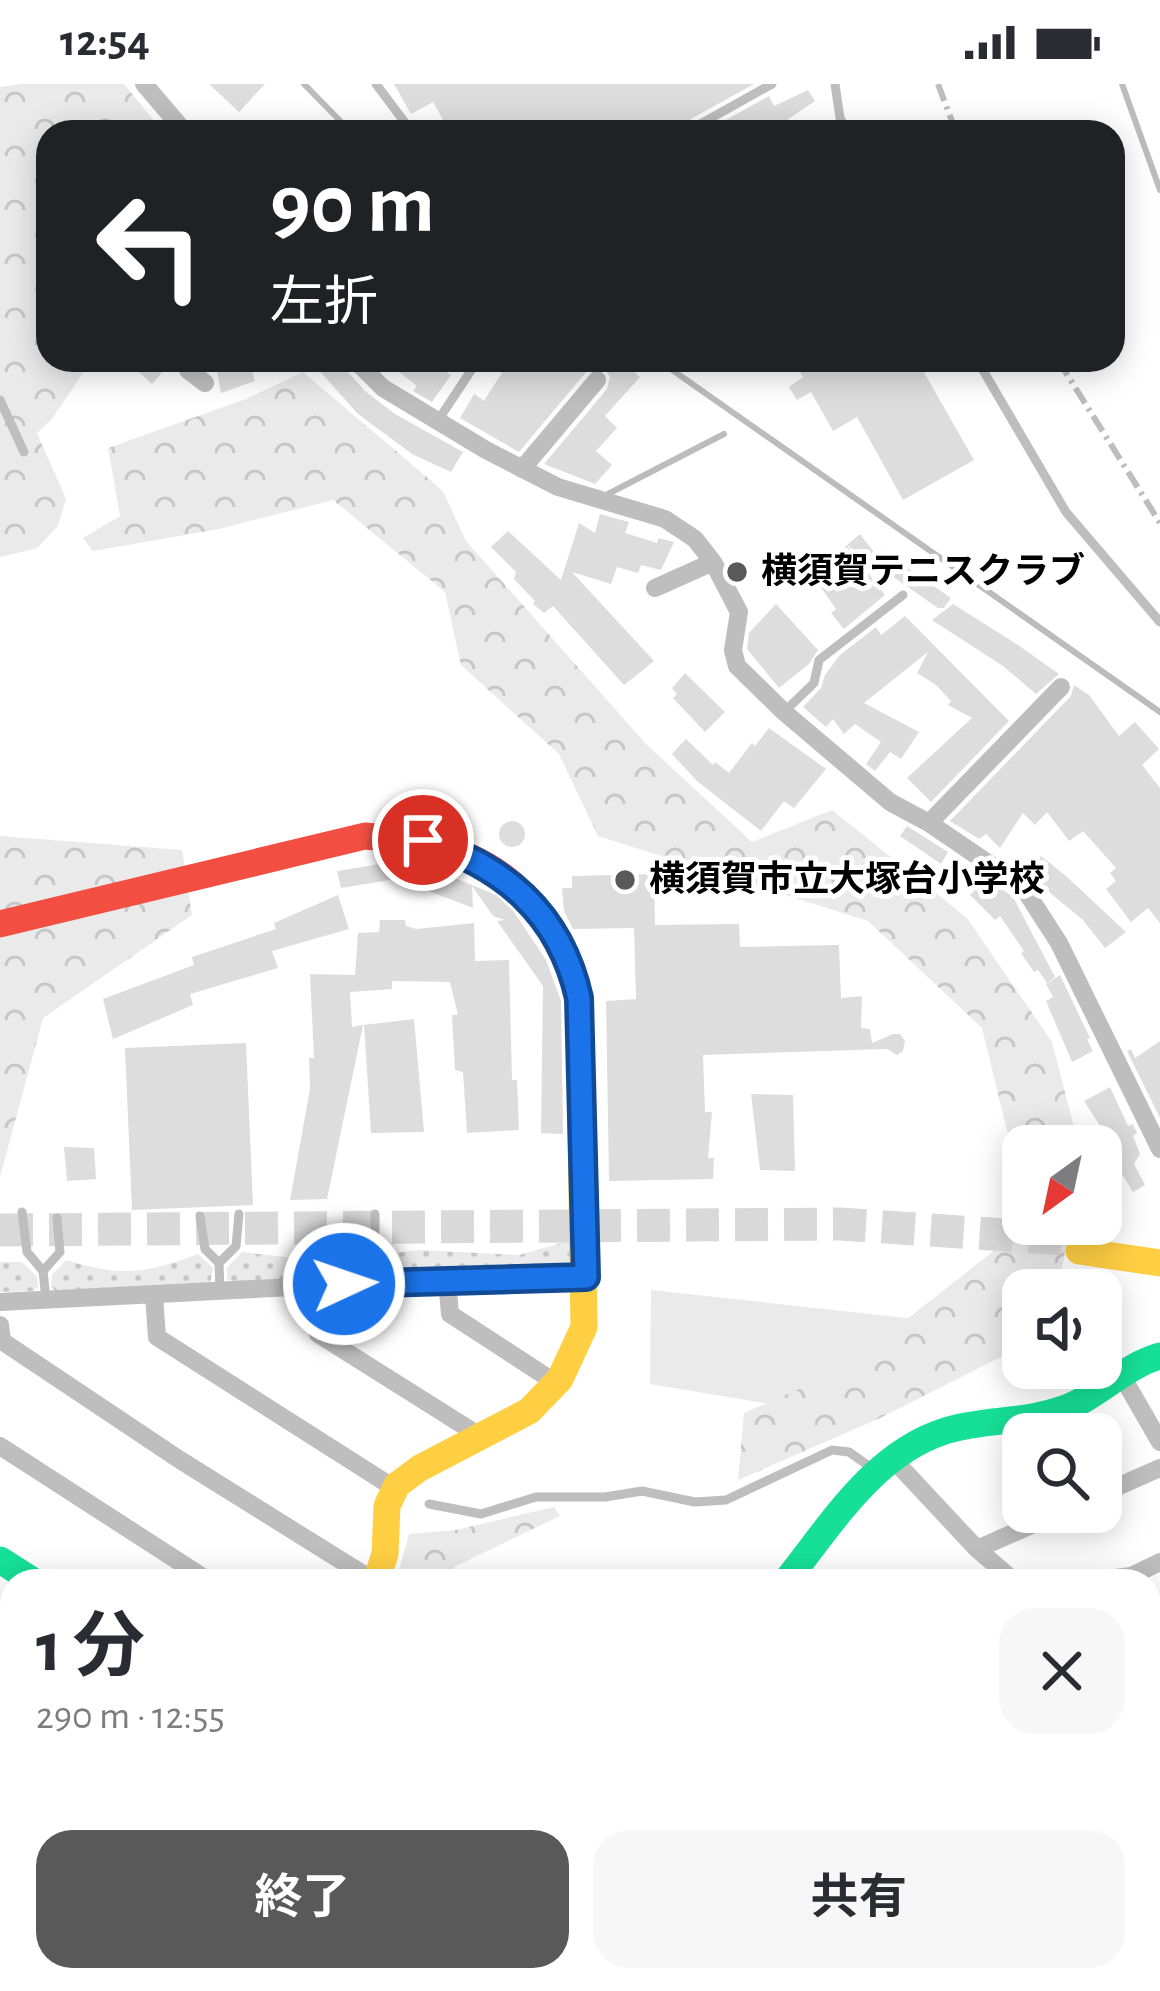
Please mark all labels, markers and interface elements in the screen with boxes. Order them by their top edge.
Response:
text: 12:54 [60,19,150,64]
text: 90 m [270,164,435,248]
icon: left [72,168,228,324]
text: 左折 [270,277,378,331]
place label: 横須賀テニスクラブ [761,551,1085,590]
marker: 横須賀テニスクラブ [724,559,750,585]
pin [372,789,474,891]
icon: arrive [390,807,456,873]
place label: 横須賀市立大塚台小学校 [649,860,1045,898]
marker: 横須賀市立大塚台小学校 [612,867,638,893]
north arrow [1002,1125,1122,1245]
map controls [1002,1125,1122,1533]
position arrow [281,1221,407,1347]
button: sound [1002,1269,1122,1389]
button: search [1002,1413,1122,1533]
button: close [999,1608,1125,1734]
text: 1 分 [36,1612,145,1684]
text: 290 m · 12:55 [36,1697,225,1736]
button: 終了 [36,1830,569,1968]
button: 共有 [593,1830,1125,1968]

